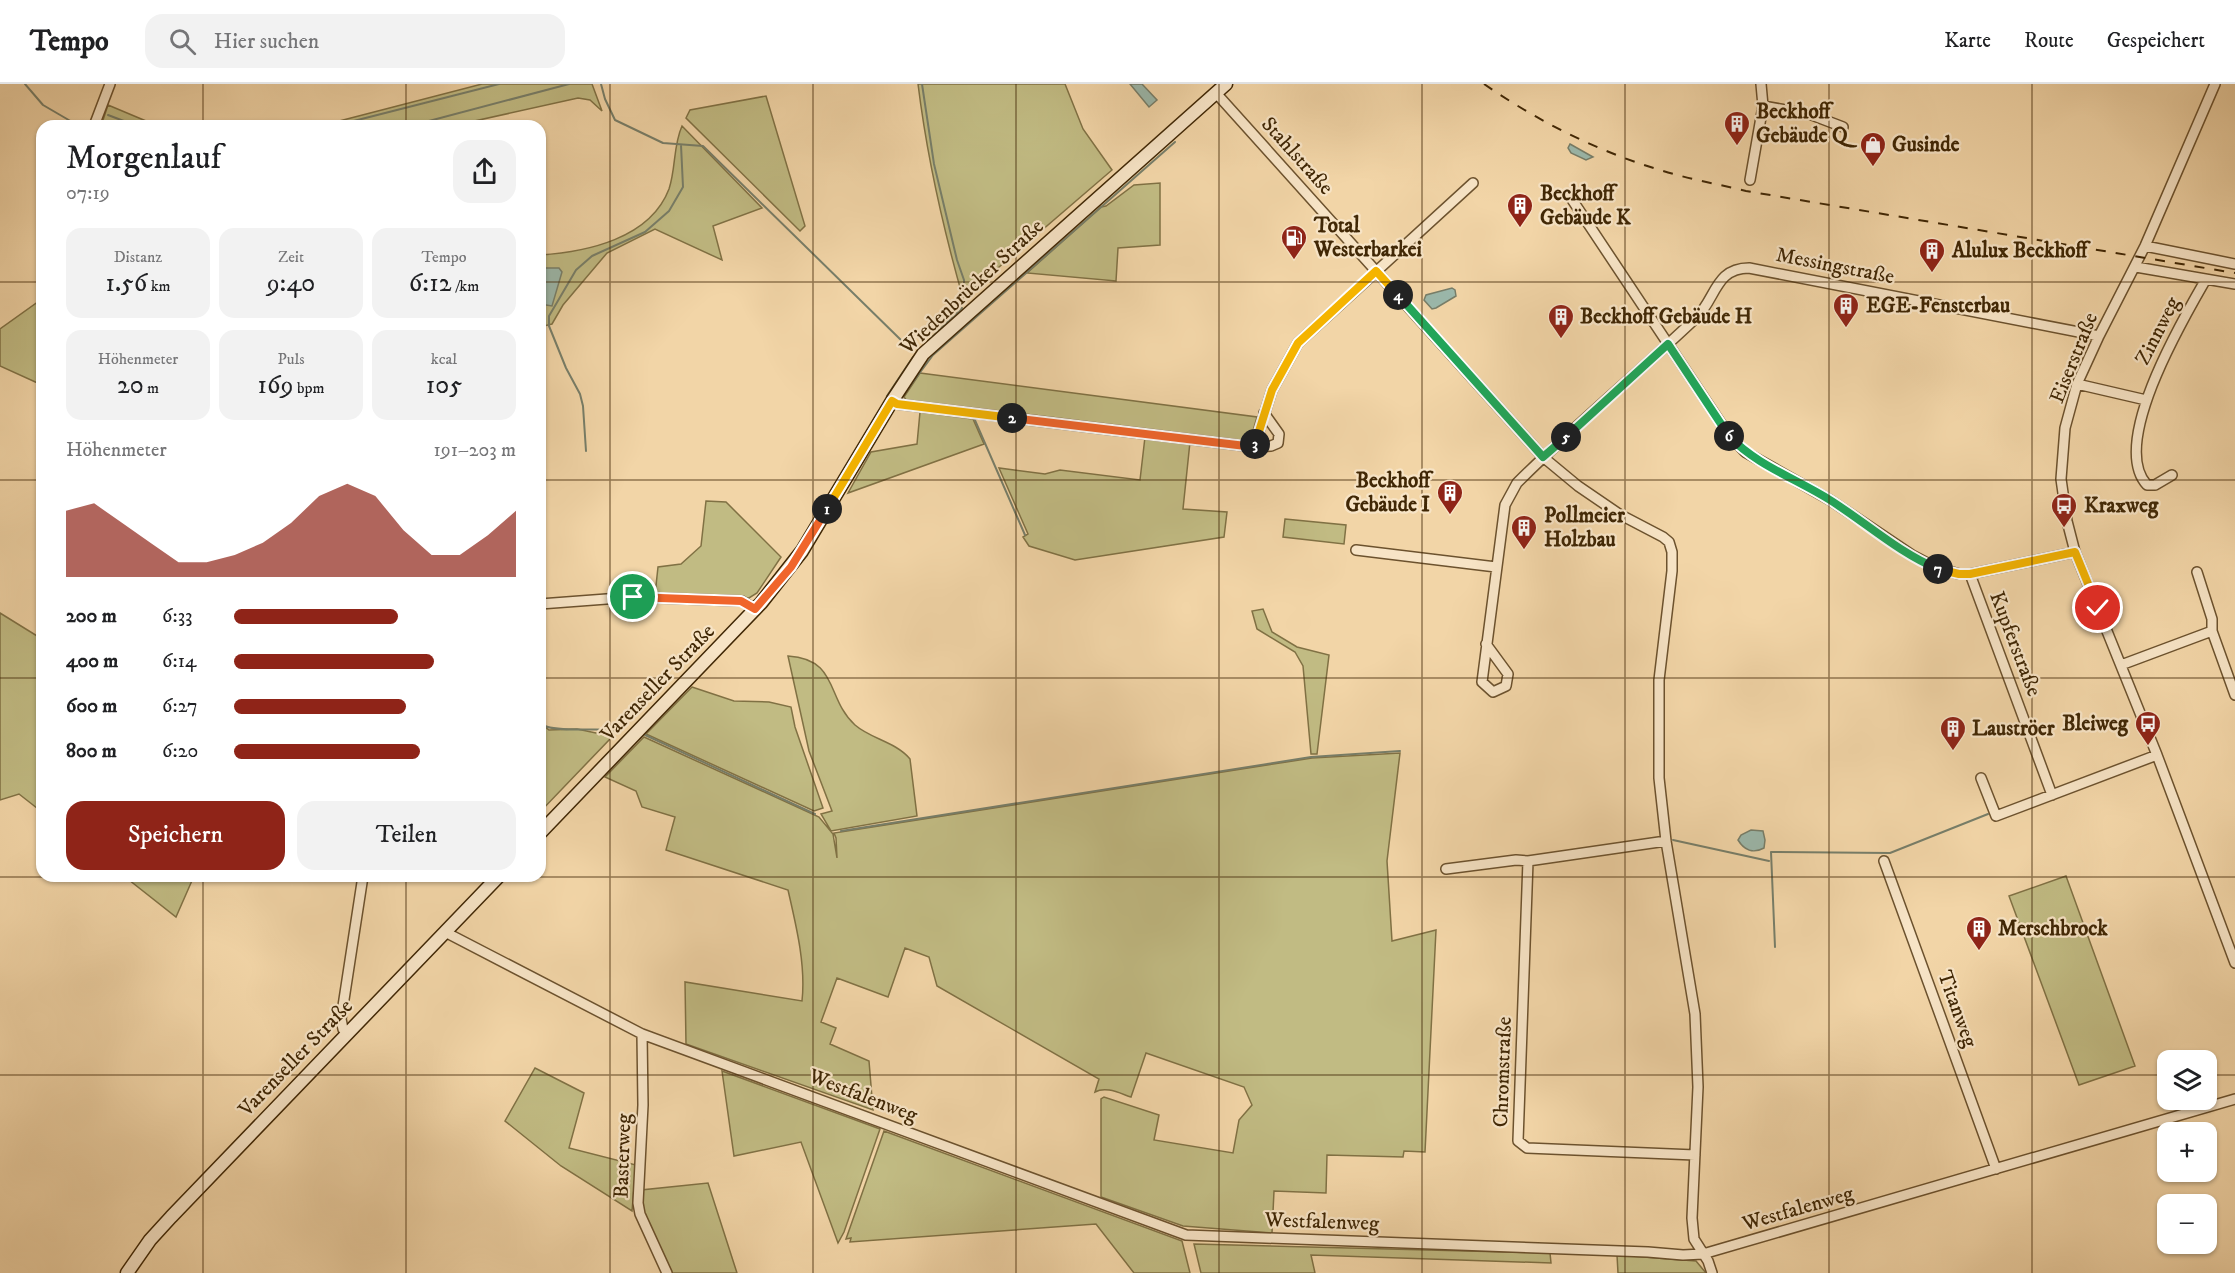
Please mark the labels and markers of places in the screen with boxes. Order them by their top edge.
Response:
place label: Beckhoff Gebäude Q [1756,99,1858,149]
building icon: Beckhoff Gebäude Q [1722,109,1752,147]
shop icon: Gusinde [1858,130,1888,168]
place label: Gusinde [1892,132,1960,158]
place label: Beckhoff Gebäude K [1540,181,1632,231]
building icon: Beckhoff Gebäude K [1505,191,1535,229]
place label: Total Westerbarkei [1313,213,1423,263]
fuel station icon: Total Westerbarkei [1279,223,1309,261]
building icon: Alulux Beckhoff [1917,236,1947,274]
place label: Alulux Beckhoff [1951,238,2092,264]
pin: 4 [1383,280,1413,310]
building icon: EGE-Fensterbau [1831,291,1861,329]
place label: EGE-Fensterbau [1866,293,2010,319]
building icon: Beckhoff Gebäude H [1546,302,1576,340]
place label: Beckhoff Gebäude H [1580,304,1753,330]
pin: 2 [997,403,1027,433]
pin: 6 [1714,421,1744,451]
pin: 5 [1551,422,1581,452]
pin: 3 [1240,429,1270,459]
place label: Beckhoff Gebäude I [1345,468,1434,518]
building icon: Beckhoff Gebäude I [1435,478,1465,516]
bus stop icon: Kraxweg [2049,491,2079,529]
place label: Kraxweg [2084,493,2159,519]
pin: 1 [812,494,842,524]
place label: Pollmeier Holzbau [1544,503,1626,553]
building icon: Pollmeier Holzbau [1509,513,1539,551]
pin: 7 [1923,554,1953,584]
pin [607,571,658,622]
pin [2072,582,2123,633]
bus stop icon: Bleiweg [2133,709,2163,747]
place label: Bleiweg [2062,711,2129,737]
building icon: Lauströer [1938,714,1968,752]
place label: Lauströer [1972,716,2056,742]
building icon: Merschbrock [1964,914,1994,952]
place label: Merschbrock [1998,916,2108,942]

